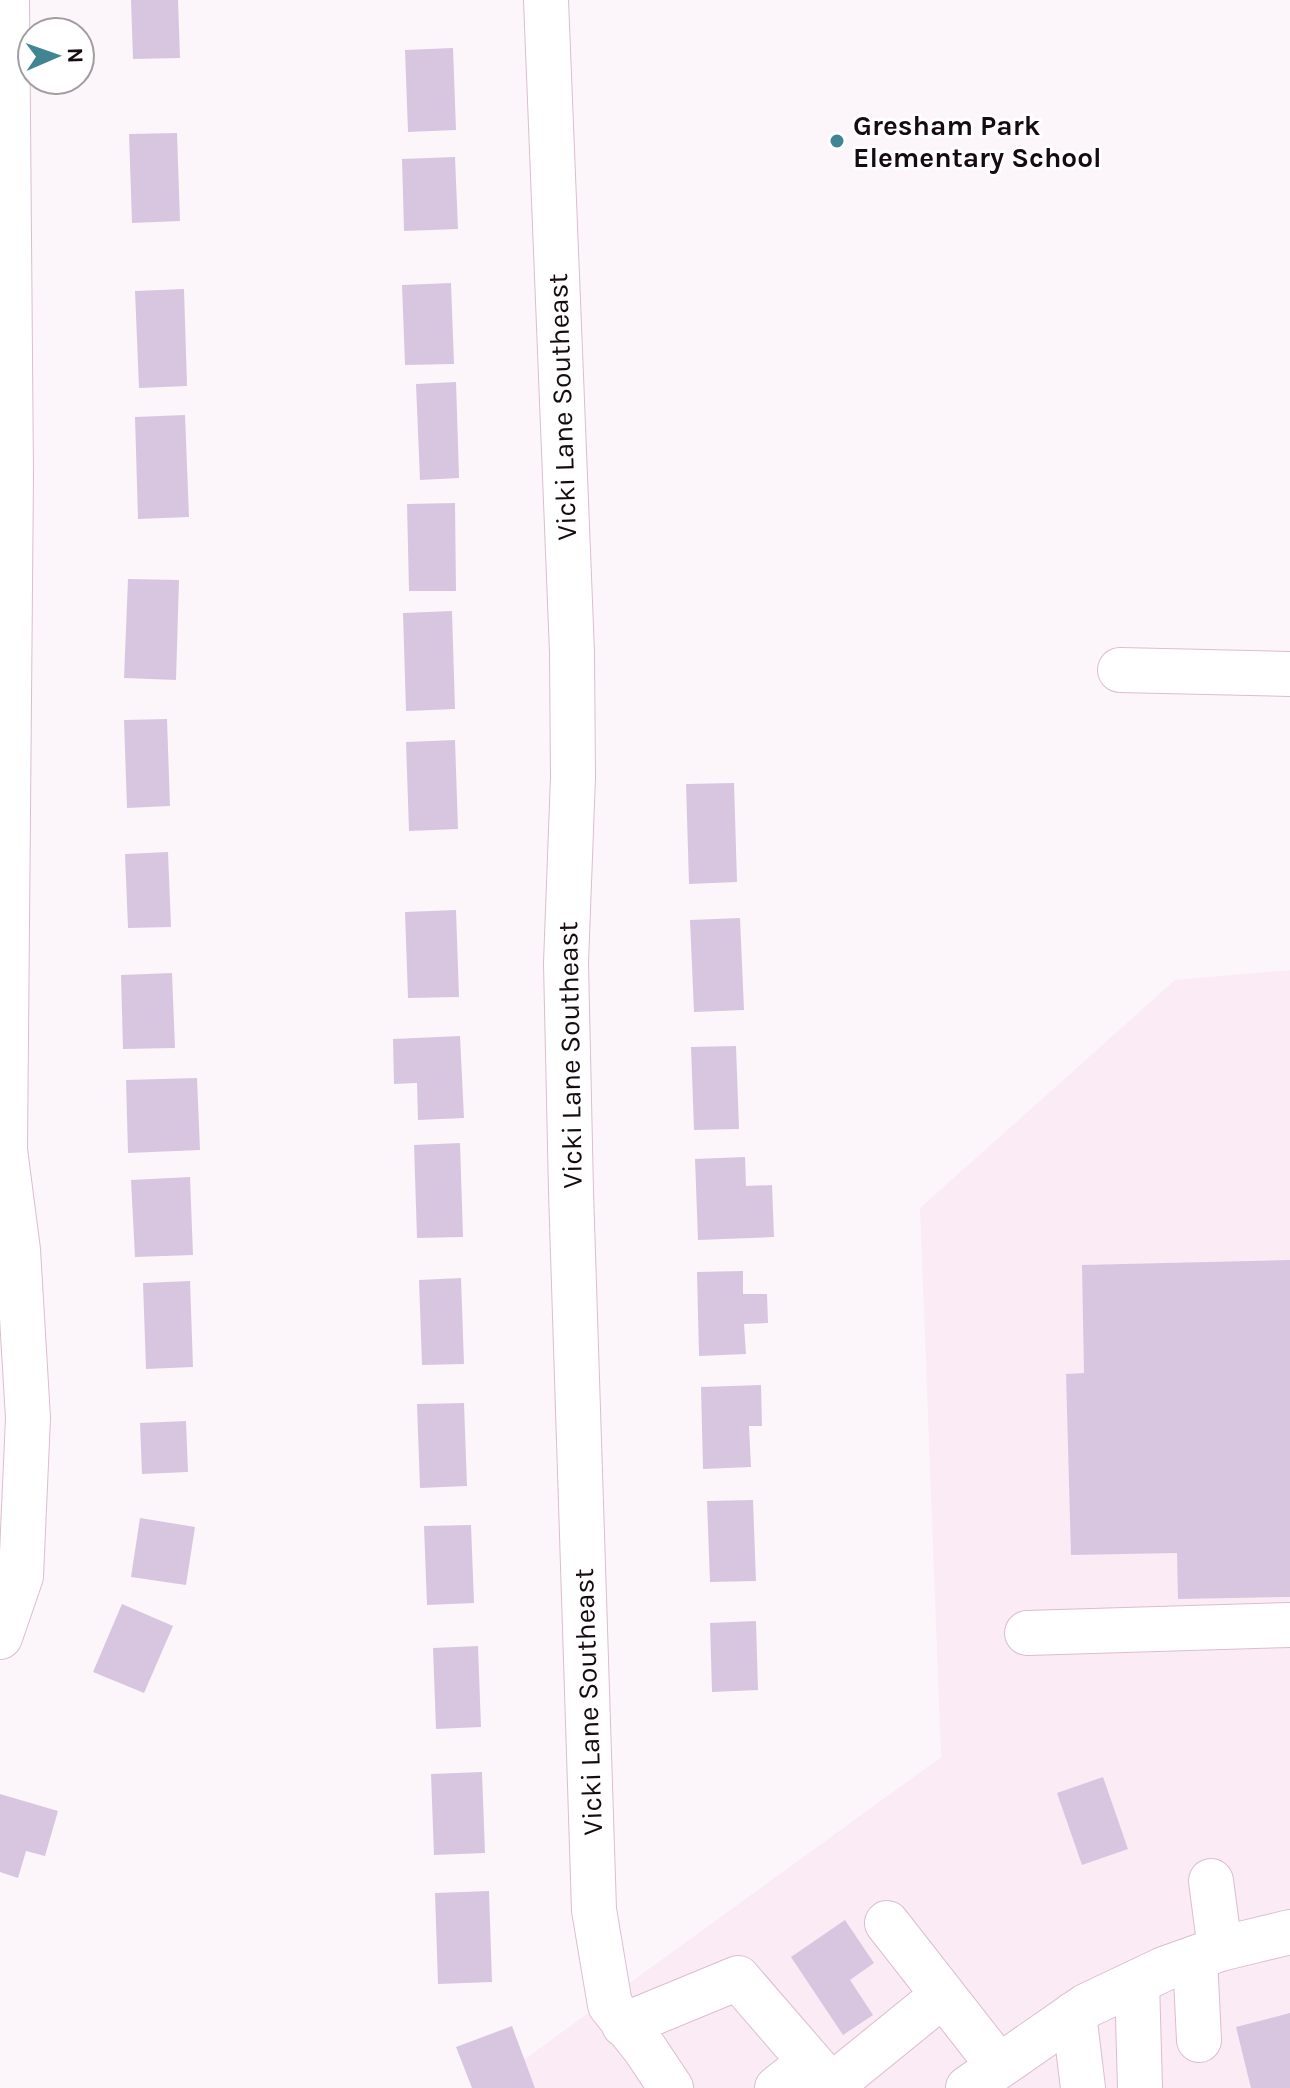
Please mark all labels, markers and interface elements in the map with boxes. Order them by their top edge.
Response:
north arrow [16,16,96,96]
text: N [62,47,88,64]
place label: Gresham Park Elementary School [853,109,1102,174]
marker: Gresham Park Elementary School [828,132,846,150]
street label: Vicki Lane Southeast [541,273,583,541]
street label: Vicki Lane Southeast [551,921,589,1189]
street label: Vicki Lane Southeast [567,1568,609,1836]

